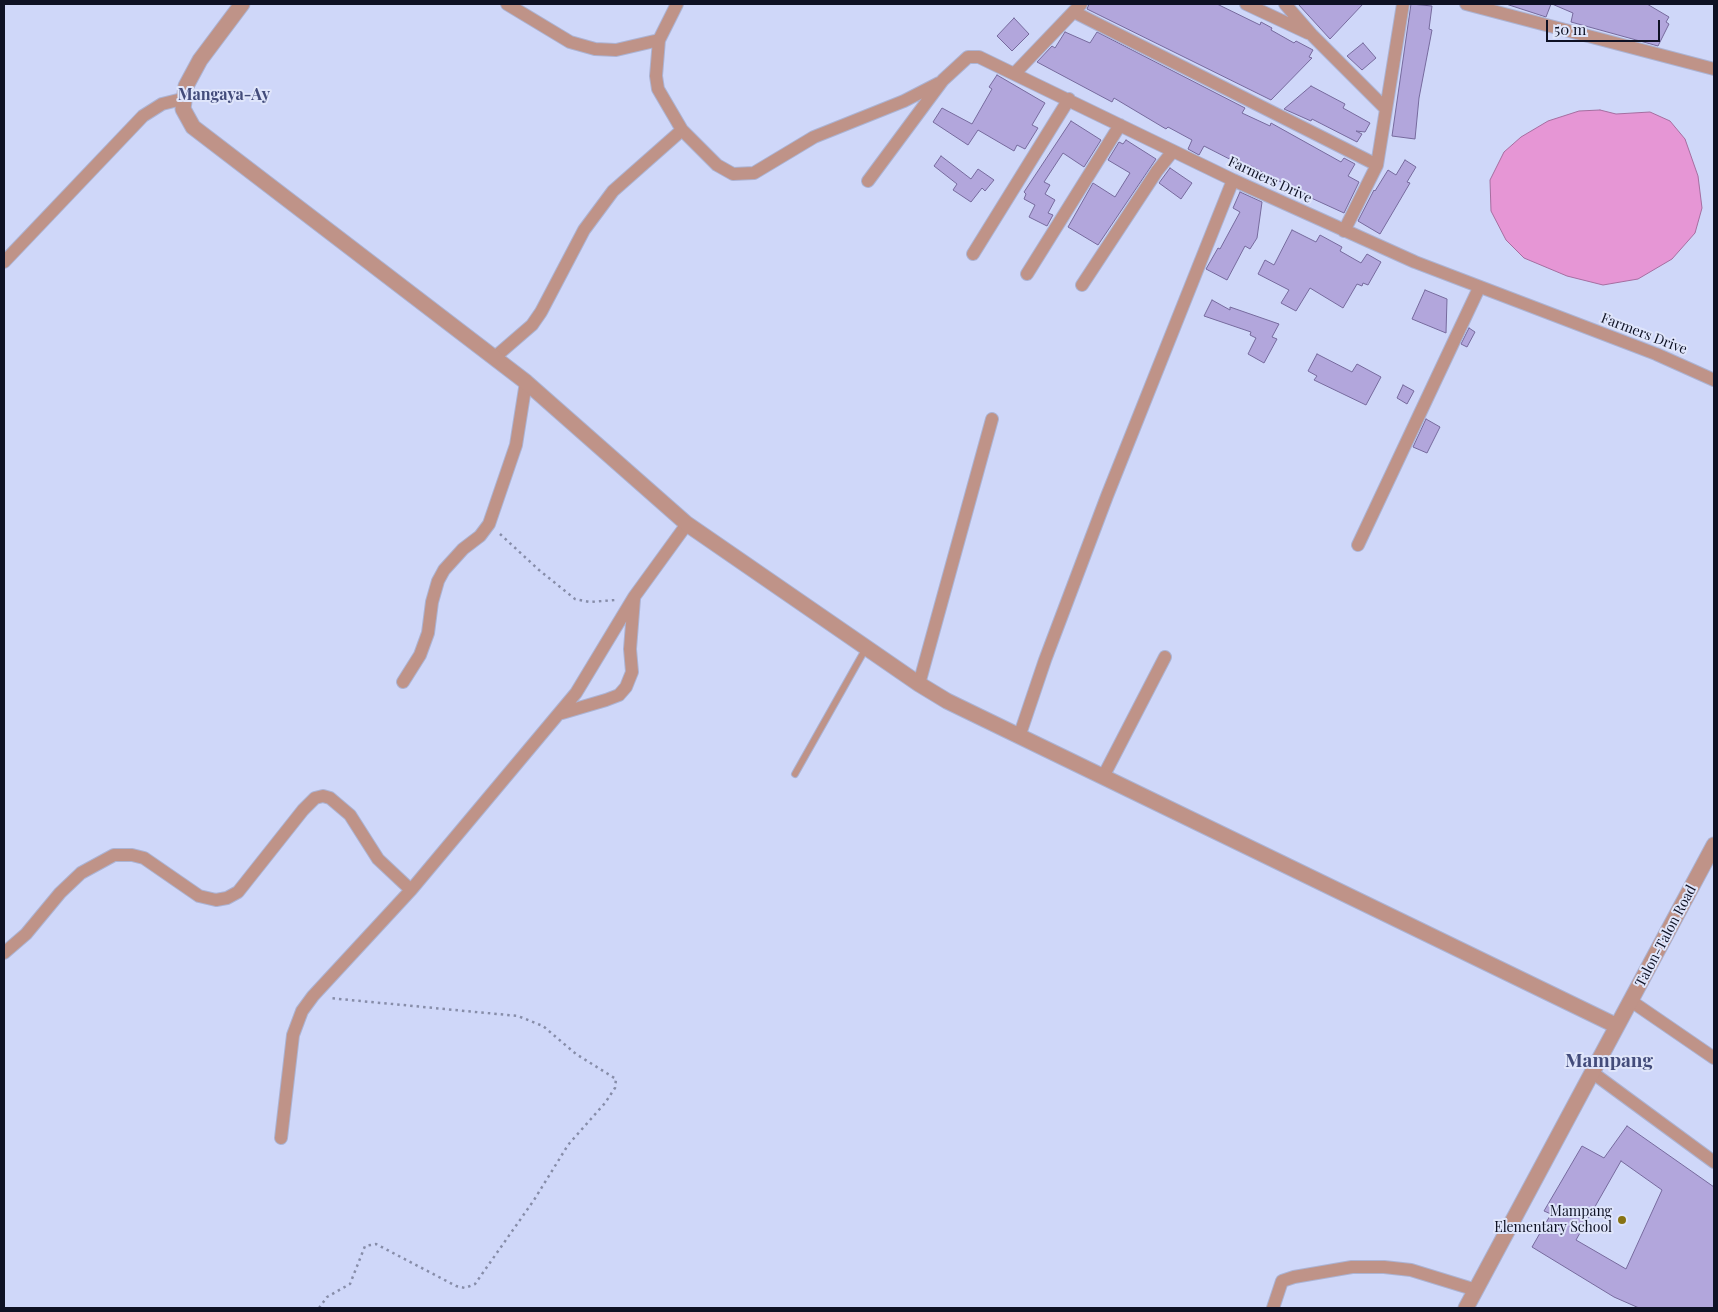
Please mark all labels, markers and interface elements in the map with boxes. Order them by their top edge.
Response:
scale bar [1548,10,1662,42]
text: 50 m [1554,19,1586,39]
district label: Mangaya-Ay [178,85,270,105]
street label: Farmers Drive [1225,153,1315,207]
street label: Farmers Drive [1599,310,1689,358]
street label: Talon-Talon Road [1632,882,1700,990]
district label: Mampang [1565,1050,1653,1072]
place label: Mampang Elementary School [1494,1204,1612,1236]
marker: Mampang Elementary School [1616,1214,1628,1226]

